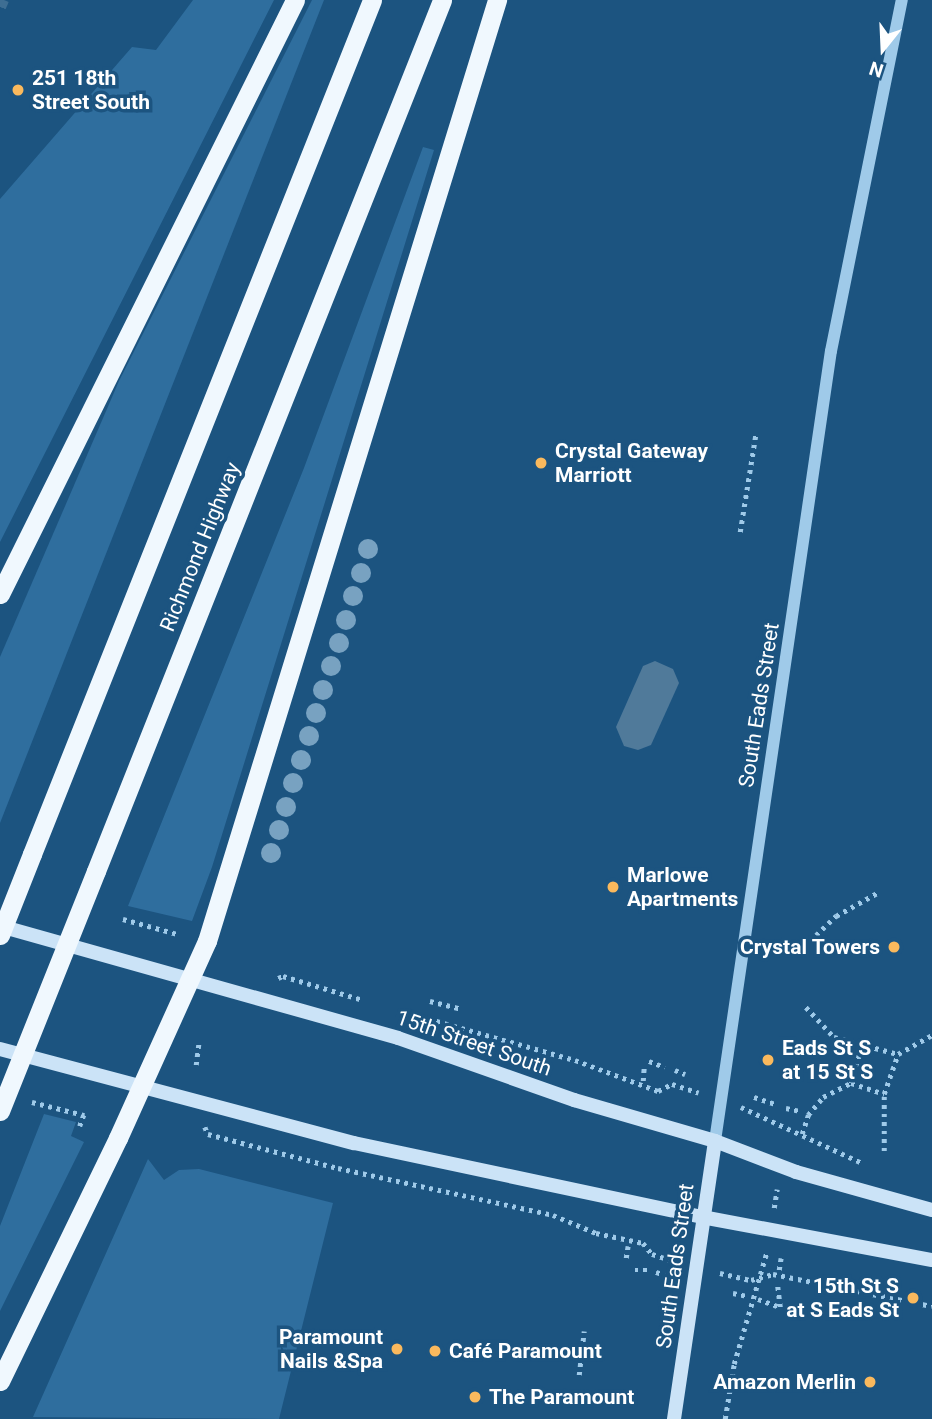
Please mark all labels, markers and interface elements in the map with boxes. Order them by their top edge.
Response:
north arrow [848,14,918,84]
text: N [866,56,886,82]
place label: 251 18th Street South [32,65,150,115]
marker: 251 18th Street South [10,82,26,98]
place label: Crystal Gateway Marriott [555,438,708,488]
marker: Crystal Gateway Marriott [533,455,549,471]
street label: Richmond Highway [155,459,245,635]
street label: South Eads Street [734,621,784,789]
place label: Marlowe Apartments [627,862,738,912]
marker: Marlowe Apartments [605,879,621,895]
place label: Crystal Towers [740,934,880,960]
marker: Crystal Towers [886,939,902,955]
street label: 15th Street South [393,1005,555,1081]
place label: Eads St S at 15 St S [782,1035,873,1085]
marker: Eads St S at 15 St S [760,1052,776,1068]
street label: South Eads Street [651,1182,699,1350]
place label: 15th St S at S Eads St [786,1273,899,1323]
marker: 15th St S at S Eads St [905,1290,921,1306]
place label: Paramount Nails &Spa [279,1324,383,1374]
place label: Café Paramount [449,1338,602,1364]
marker: Paramount Nails &Spa [389,1341,405,1357]
marker: Café Paramount [427,1343,443,1359]
place label: Amazon Merlin [713,1369,856,1395]
marker: Amazon Merlin [862,1374,878,1390]
place label: The Paramount [489,1384,634,1410]
marker: The Paramount [467,1389,483,1405]

